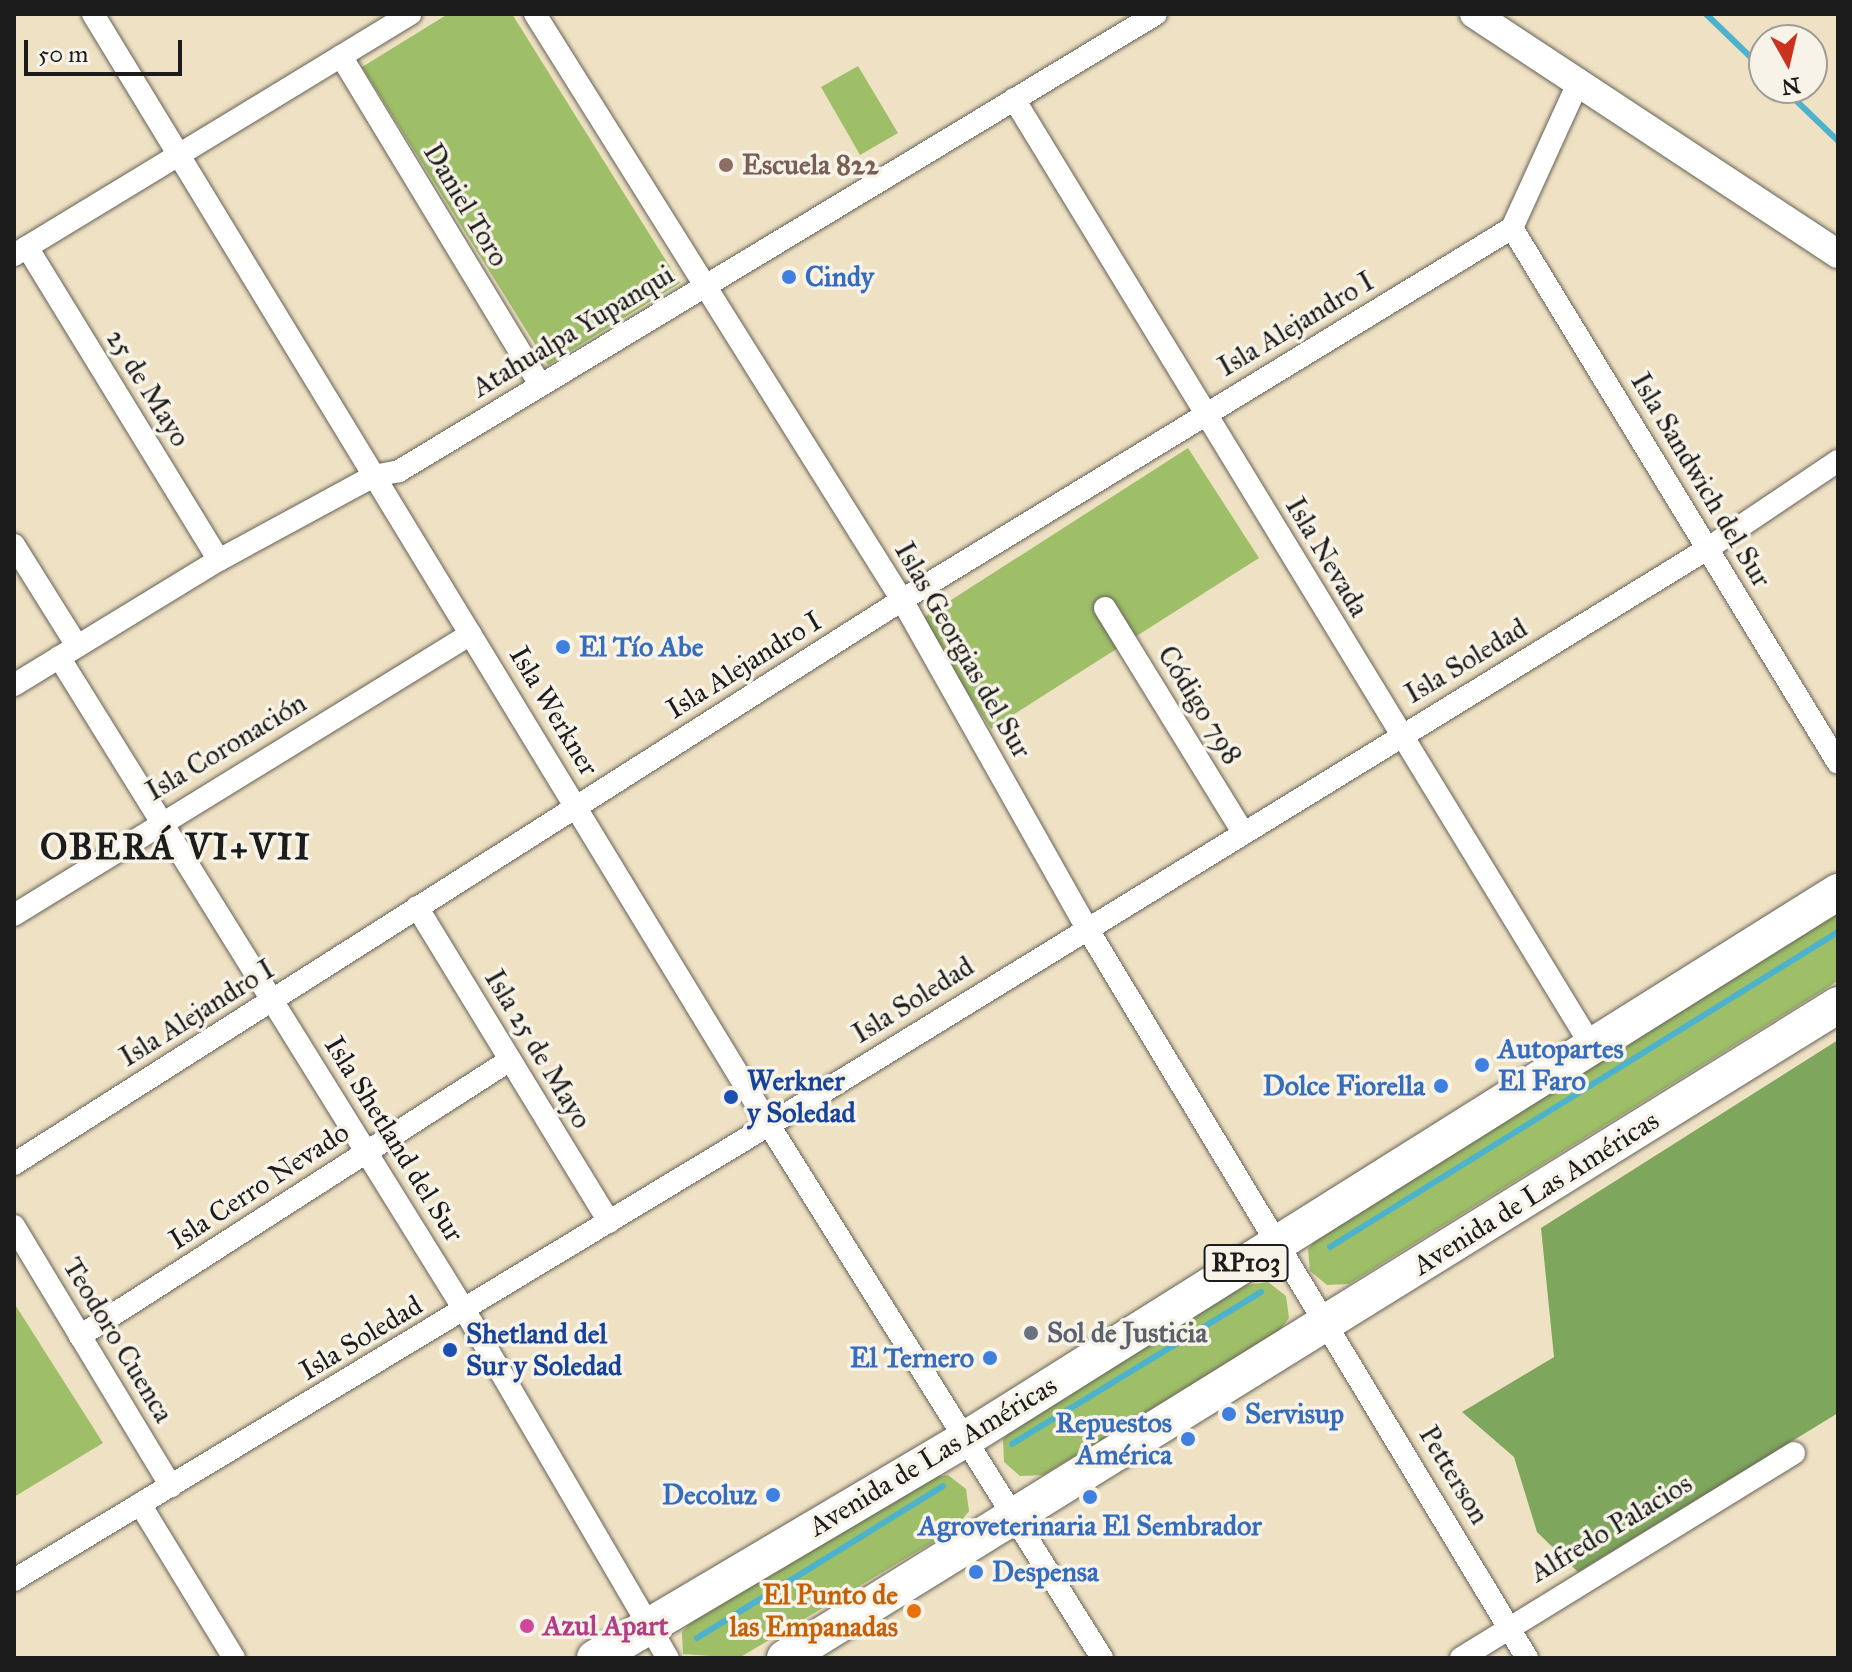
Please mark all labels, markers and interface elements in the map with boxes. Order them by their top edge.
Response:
scale bar [28,24,186,74]
north arrow [1748,24,1828,104]
text: 50 m [38,39,88,69]
text: N [1780,72,1802,101]
street label: Daniel Toro [416,137,516,273]
place label: Escuela 822 [742,148,878,182]
marker: Escuela 822 [717,156,735,174]
street label: Atahualpa Yupanqui [466,257,680,405]
place label: Cindy [805,260,874,294]
street label: Isla Alejandro I [1212,264,1380,384]
marker: Cindy [780,268,798,286]
street label: 25 de Mayo [99,323,197,453]
street label: Isla Sandwich del Sur [1624,367,1778,593]
street label: Isla Nevada [1278,491,1376,623]
street label: Islas Georgias del Sur [887,536,1039,764]
street label: Isla Alejandro I [660,604,828,726]
street label: Isla Soledad [1399,611,1533,711]
place label: El Tío Abe [579,630,703,664]
marker: El Tío Abe [554,638,572,656]
street label: Isla Werkner [502,640,606,782]
street label: Código 798 [1150,640,1250,770]
street label: Isla Coronación [140,686,312,808]
district label: OBERÁ VI+VII [40,826,312,870]
street label: Isla Soledad [846,950,980,1050]
street label: Isla Alejandro I [113,952,281,1074]
street label: Isla 25 de Mayo [477,963,599,1135]
street label: Isla Shetland del Sur [317,1030,471,1248]
place label: Autopartes El Faro [1498,1032,1624,1098]
marker: Autopartes El Faro [1473,1056,1491,1074]
place label: Werkner y Soledad [747,1064,856,1130]
place label: Dolce Fiorella [1263,1069,1425,1103]
marker: Dolce Fiorella [1432,1077,1450,1095]
marker: Werkner y Soledad [722,1088,740,1106]
street label: Avenida de Las Américas [1407,1104,1665,1282]
street label: Isla Cerro Nevado [163,1115,355,1257]
road number: RP103 [1202,1241,1290,1285]
street label: Teodoro Cuenca [56,1251,180,1429]
street label: Isla Soledad [294,1288,428,1388]
place label: Sol de Justicia [1047,1316,1207,1350]
place label: Shetland del Sur y Soledad [466,1317,622,1383]
marker: Sol de Justicia [1022,1324,1040,1342]
marker: Shetland del Sur y Soledad [441,1341,459,1359]
place label: El Ternero [850,1341,974,1375]
marker: El Ternero [981,1349,999,1367]
street label: Avenida de Las Américas [803,1369,1063,1543]
place label: Servisup [1245,1397,1344,1431]
marker: Servisup [1220,1405,1238,1423]
place label: Repuestos América [1056,1406,1172,1472]
street label: Petterson [1412,1420,1496,1530]
marker: Repuestos América [1179,1430,1197,1448]
street label: Alfredo Palacios [1524,1466,1698,1590]
place label: Decoluz [662,1478,757,1512]
marker: Decoluz [764,1486,782,1504]
marker: Agroveterinaria El Sembrador [1081,1488,1099,1506]
place label: Agroveterinaria El Sembrador [918,1509,1262,1543]
place label: Despensa [992,1555,1099,1589]
marker: Despensa [967,1563,985,1581]
place label: El Punto de las Empanadas [730,1578,898,1644]
marker: El Punto de las Empanadas [905,1602,923,1620]
place label: Azul Apart [543,1609,668,1643]
marker: Azul Apart [518,1617,536,1635]

